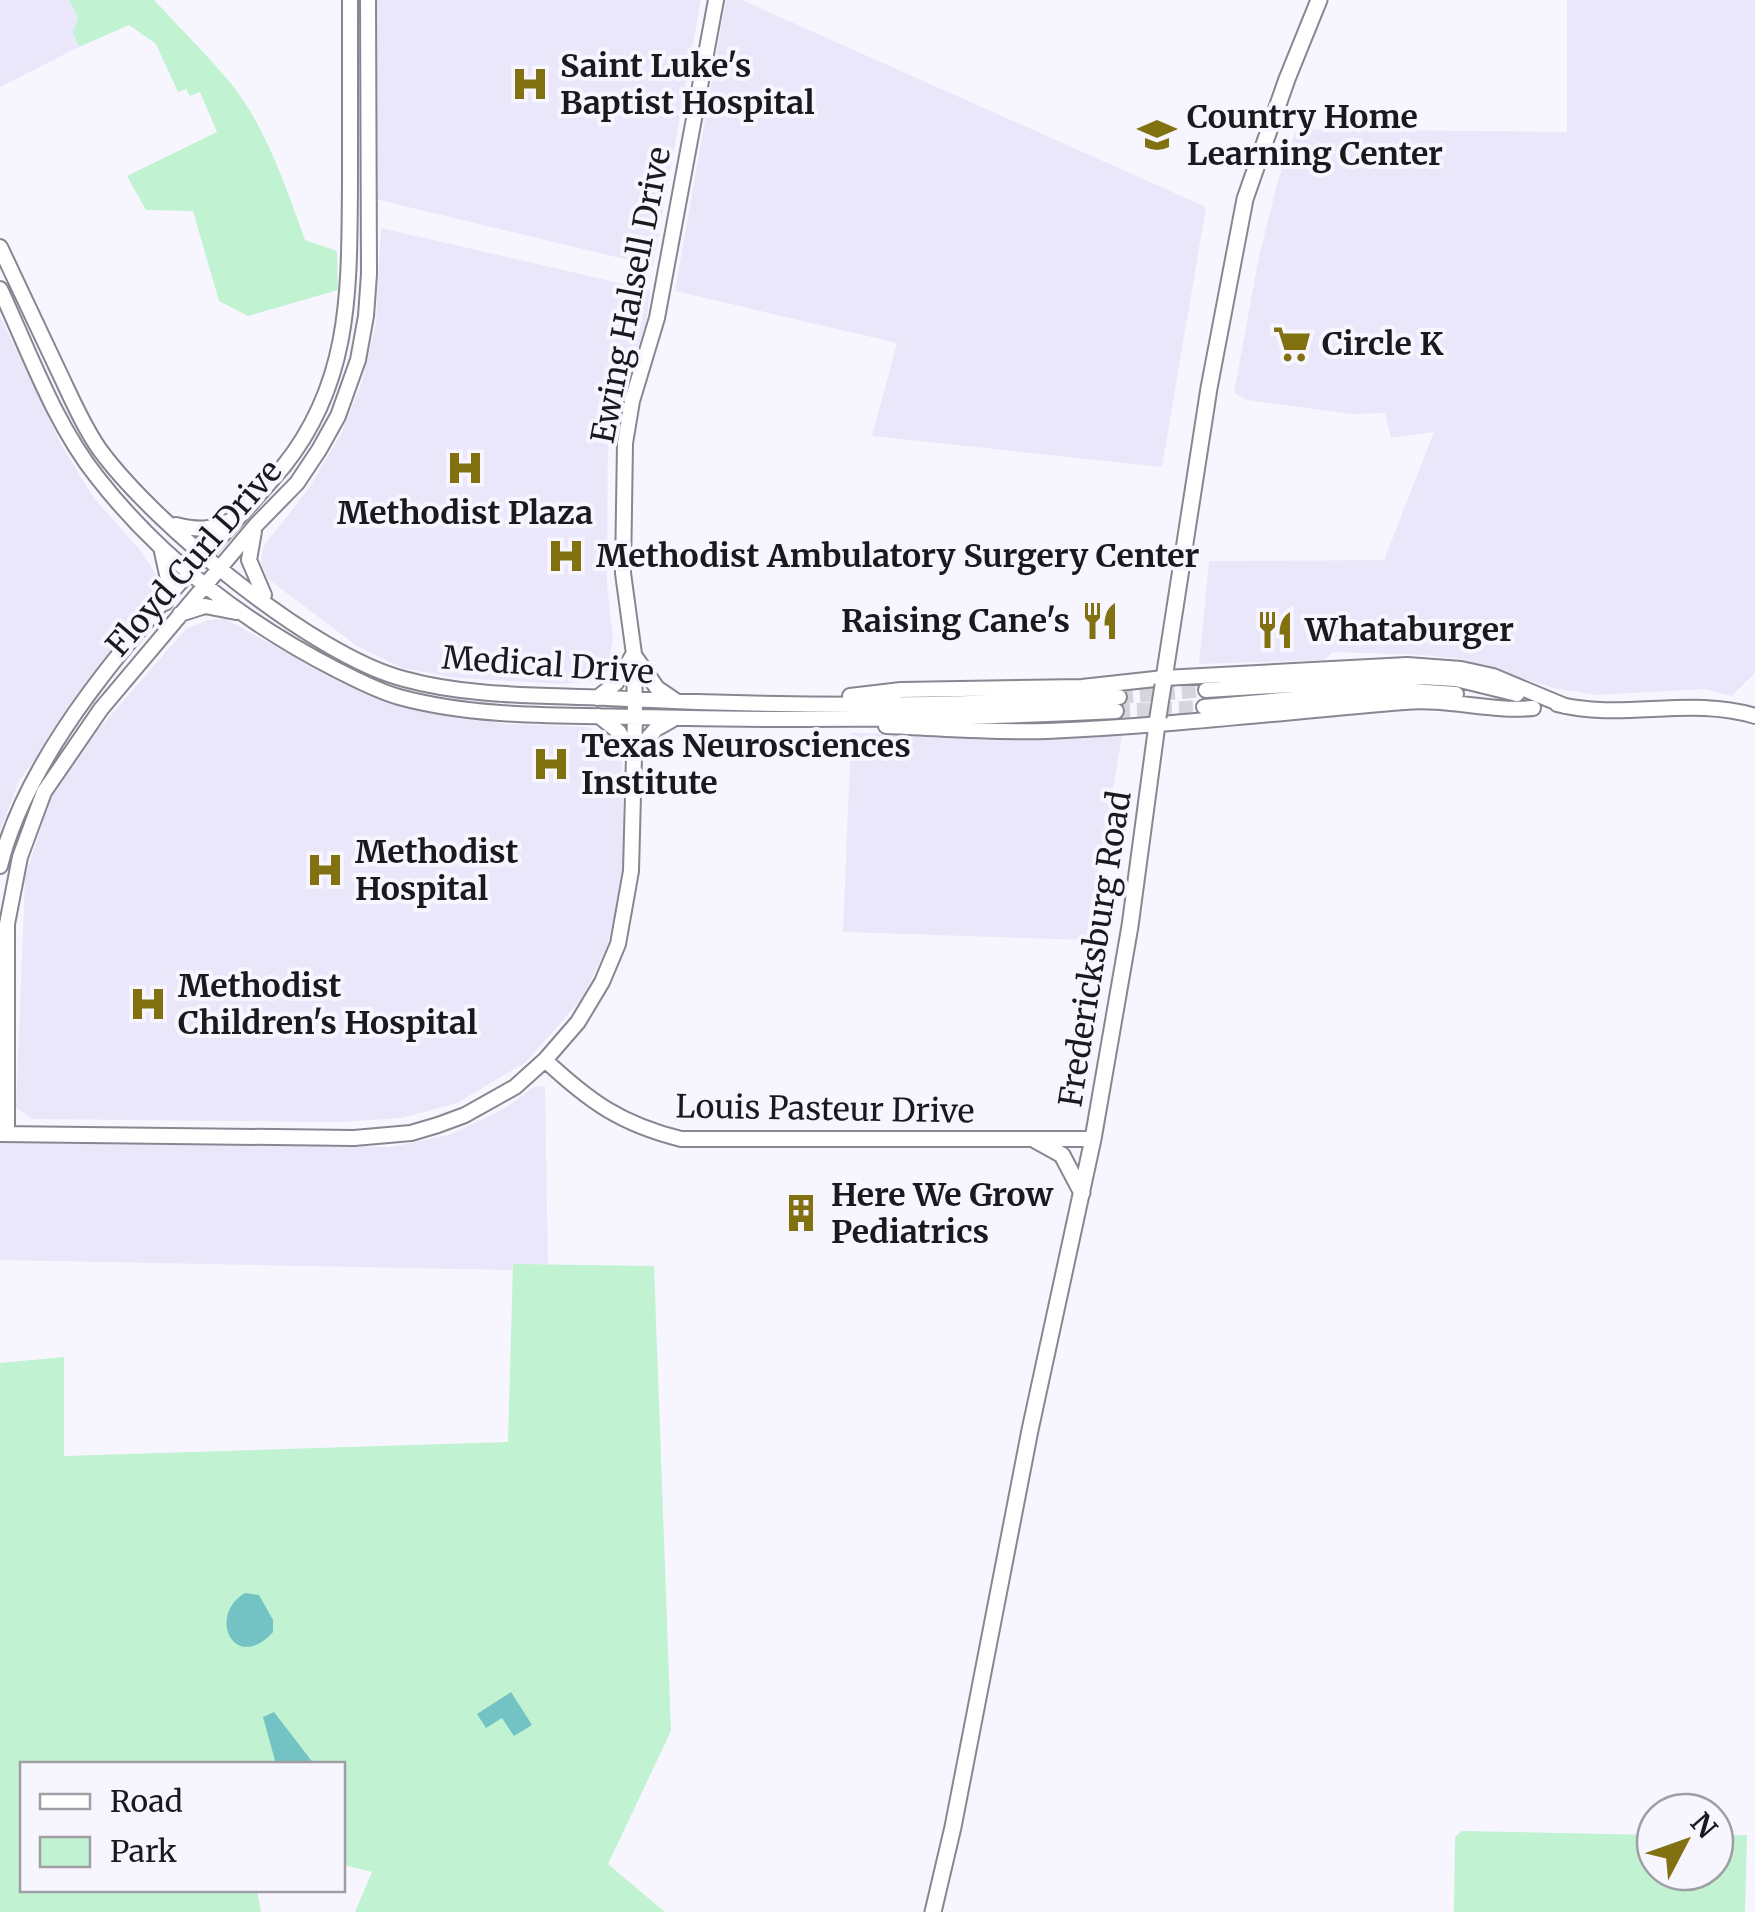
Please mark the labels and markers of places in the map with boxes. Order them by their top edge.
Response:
place label: Saint Luke's Baptist Hospital [560,46,815,123]
hospital icon: Saint Luke's Baptist Hospital [509,63,551,105]
place label: Country Home Learning Center [1187,97,1443,174]
school or university icon: Country Home Learning Center [1136,114,1178,156]
supermarket icon: Circle K [1271,323,1313,365]
place label: Circle K [1322,324,1443,364]
hospital icon: Methodist Plaza [444,447,486,489]
place label: Methodist Plaza [337,493,593,533]
hospital icon: Methodist Ambulatory Surgery Center [545,535,587,577]
place label: Methodist Ambulatory Surgery Center [596,536,1200,576]
restaurant icon: Raising Cane's [1079,600,1121,642]
place label: Raising Cane's [841,601,1070,641]
restaurant icon: Whataburger [1254,609,1296,651]
place label: Whataburger [1304,610,1514,650]
place label: Texas Neurosciences Institute [581,726,911,803]
hospital icon: Texas Neurosciences Institute [530,743,572,785]
place label: Methodist Hospital [355,832,519,909]
hospital icon: Methodist Hospital [304,849,346,891]
place label: Methodist Children's Hospital [178,966,477,1043]
hospital icon: Methodist Children's Hospital [127,983,169,1025]
place label: Here We Grow Pediatrics [831,1175,1053,1252]
building icon: Here We Grow Pediatrics [780,1192,822,1234]

